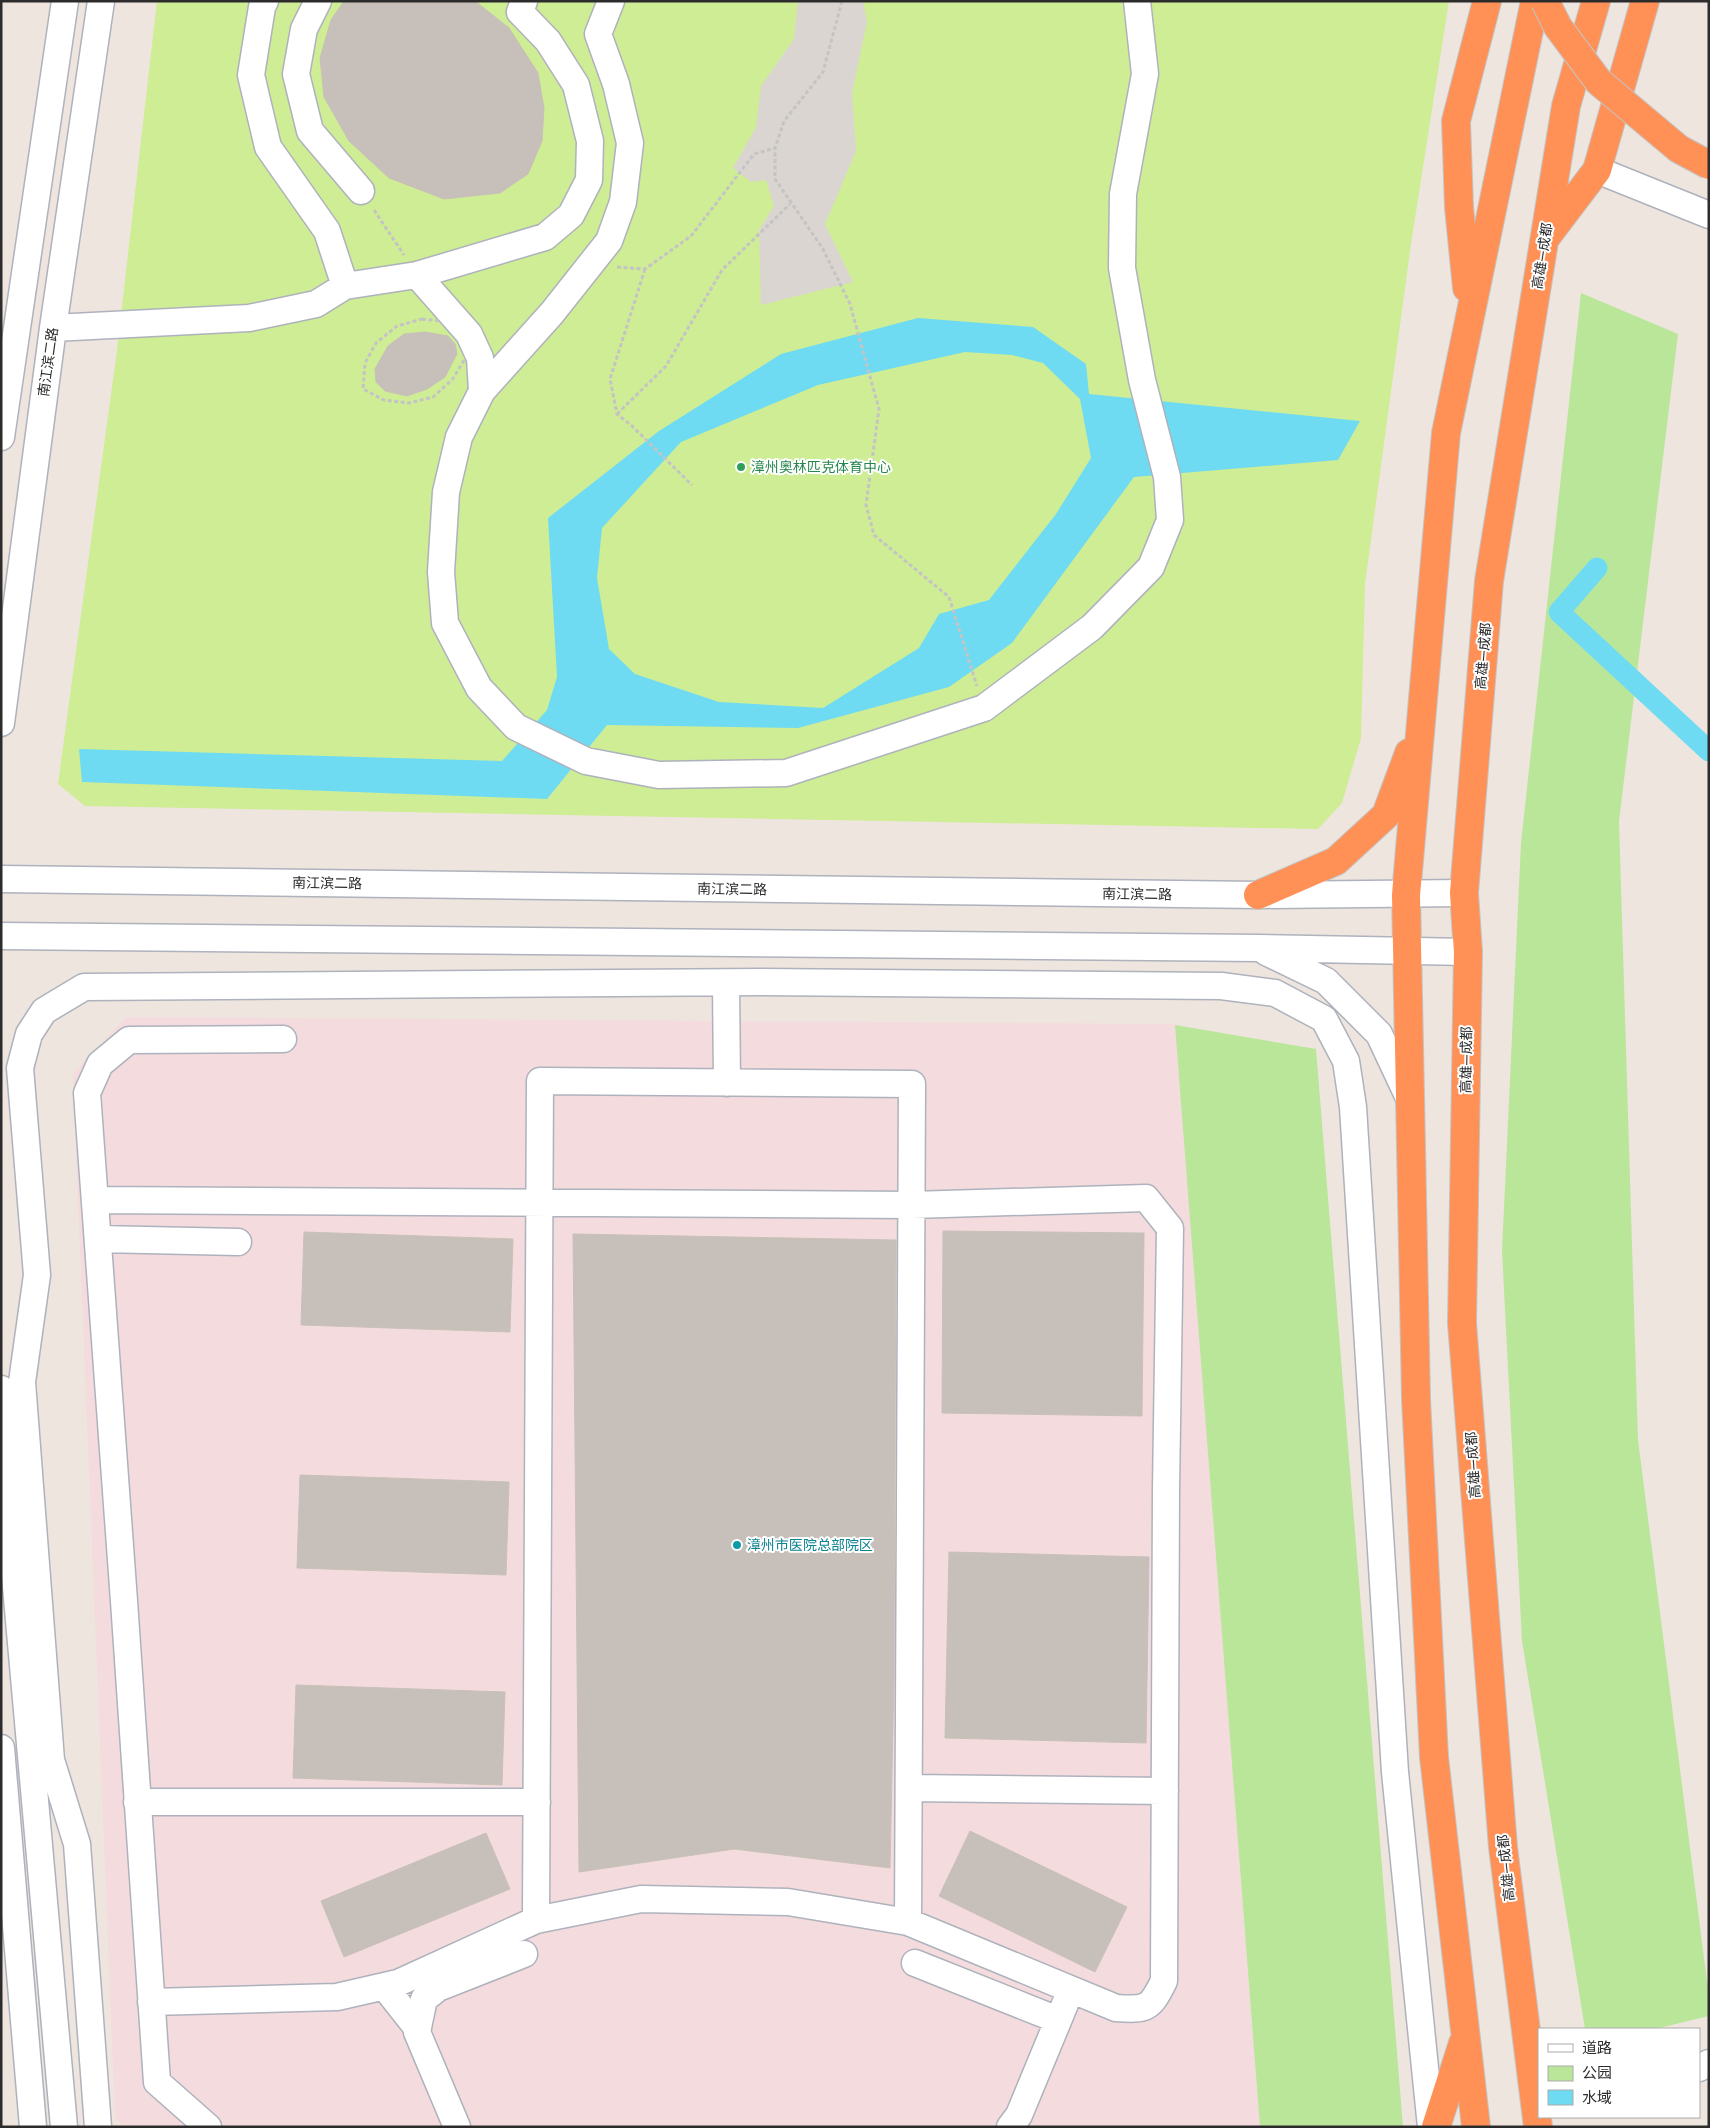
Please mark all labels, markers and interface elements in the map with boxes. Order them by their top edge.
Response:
street label: 高雄—成都 [1528,222,1556,290]
street label: 南江滨二路 [34,326,62,398]
place label: 漳州奥林匹克体育中心 [751,458,891,476]
marker: 漳州奥林匹克体育中心 [735,461,747,473]
street label: 高雄—成都 [1471,622,1495,690]
street label: 南江滨二路 [292,873,362,893]
street label: 南江滨二路 [697,879,767,899]
street label: 南江滨二路 [1102,884,1172,904]
street label: 高雄—成都 [1456,1026,1476,1094]
street label: 高雄—成都 [1462,1431,1484,1499]
place label: 漳州市医院总部院区 [747,1536,873,1554]
marker: 漳州市医院总部院区 [731,1539,743,1551]
street label: 高雄—成都 [1494,1834,1518,1902]
legend [1538,2028,1700,2118]
text: 道路 [1582,2038,1612,2057]
text: 公园 [1582,2063,1612,2082]
text: 水域 [1582,2088,1612,2107]

